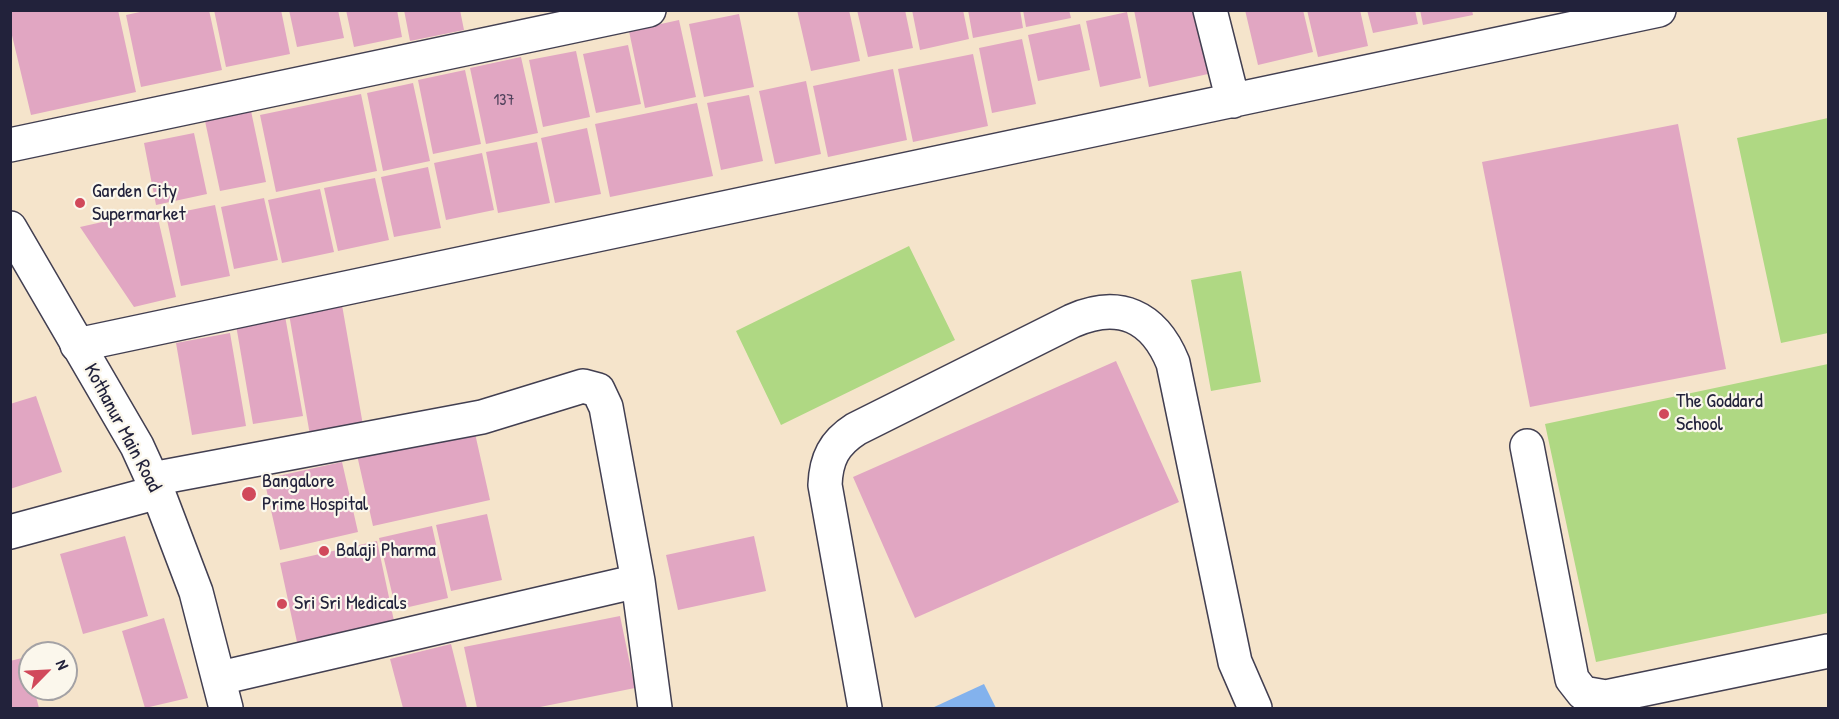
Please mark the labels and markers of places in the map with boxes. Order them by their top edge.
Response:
place label: Garden City Supermarket [92,180,186,227]
marker: Garden City Supermarket [73,196,87,210]
place label: The Goddard School [1676,390,1763,437]
marker: The Goddard School [1657,407,1671,421]
place label: Bangalore Prime Hospital [262,470,368,517]
marker: Bangalore Prime Hospital [240,485,258,503]
place label: Balaji Pharma [336,539,436,563]
marker: Balaji Pharma [317,544,331,558]
place label: Sri Sri Medicals [294,592,407,616]
marker: Sri Sri Medicals [275,597,289,611]

